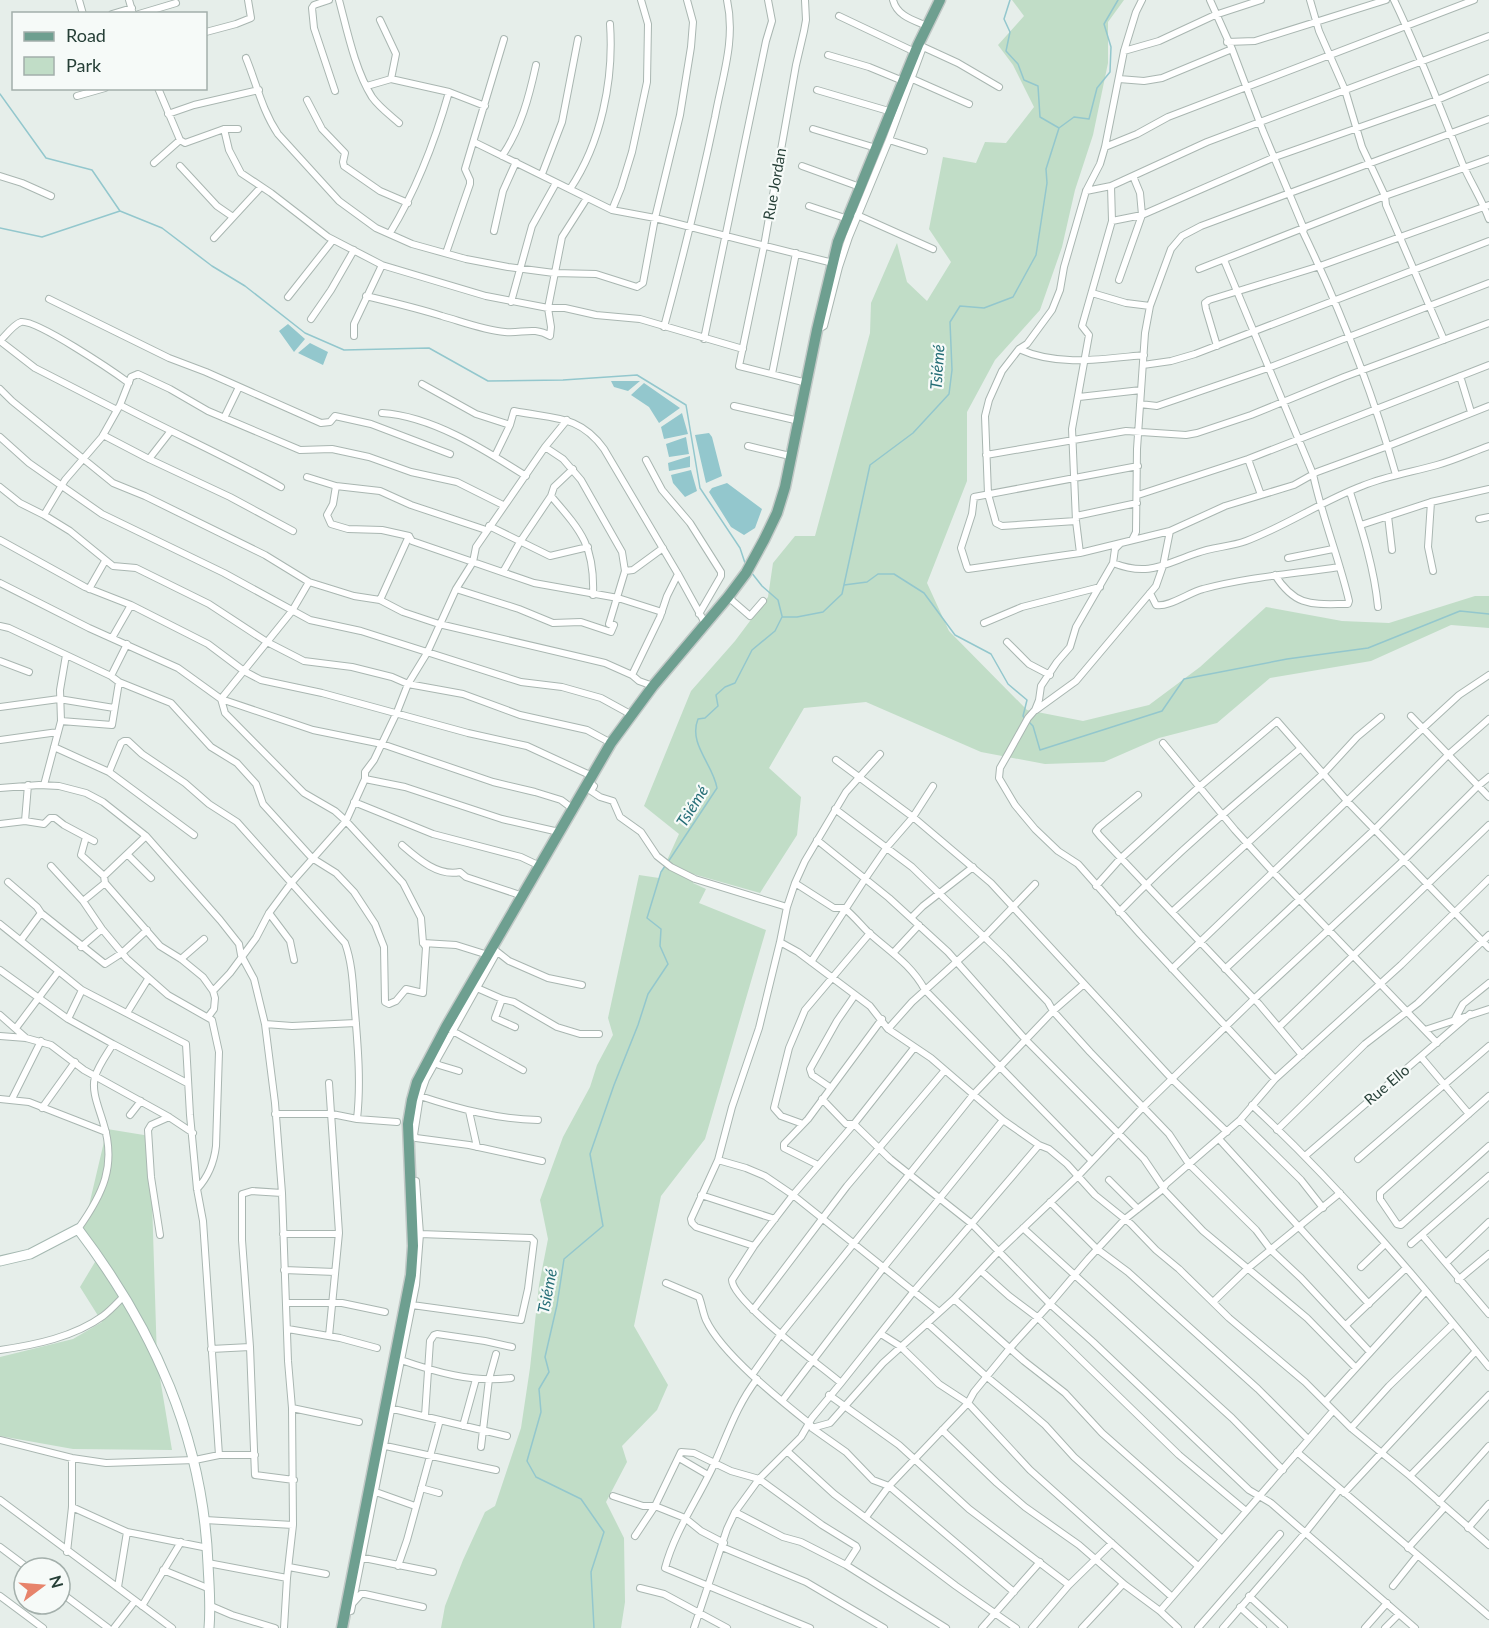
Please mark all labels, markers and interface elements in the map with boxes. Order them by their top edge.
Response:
legend [12,12,207,90]
text: Road [66,24,106,46]
text: Park [66,54,102,76]
street label: Rue Jordan [759,146,789,221]
water label: Tsiémé [925,343,948,390]
water label: Tsiémé [672,781,712,830]
street label: Rue Ello [1360,1060,1413,1108]
water label: Tsiémé [533,1267,560,1315]
north arrow [12,1556,72,1616]
text: N [46,1573,68,1590]

